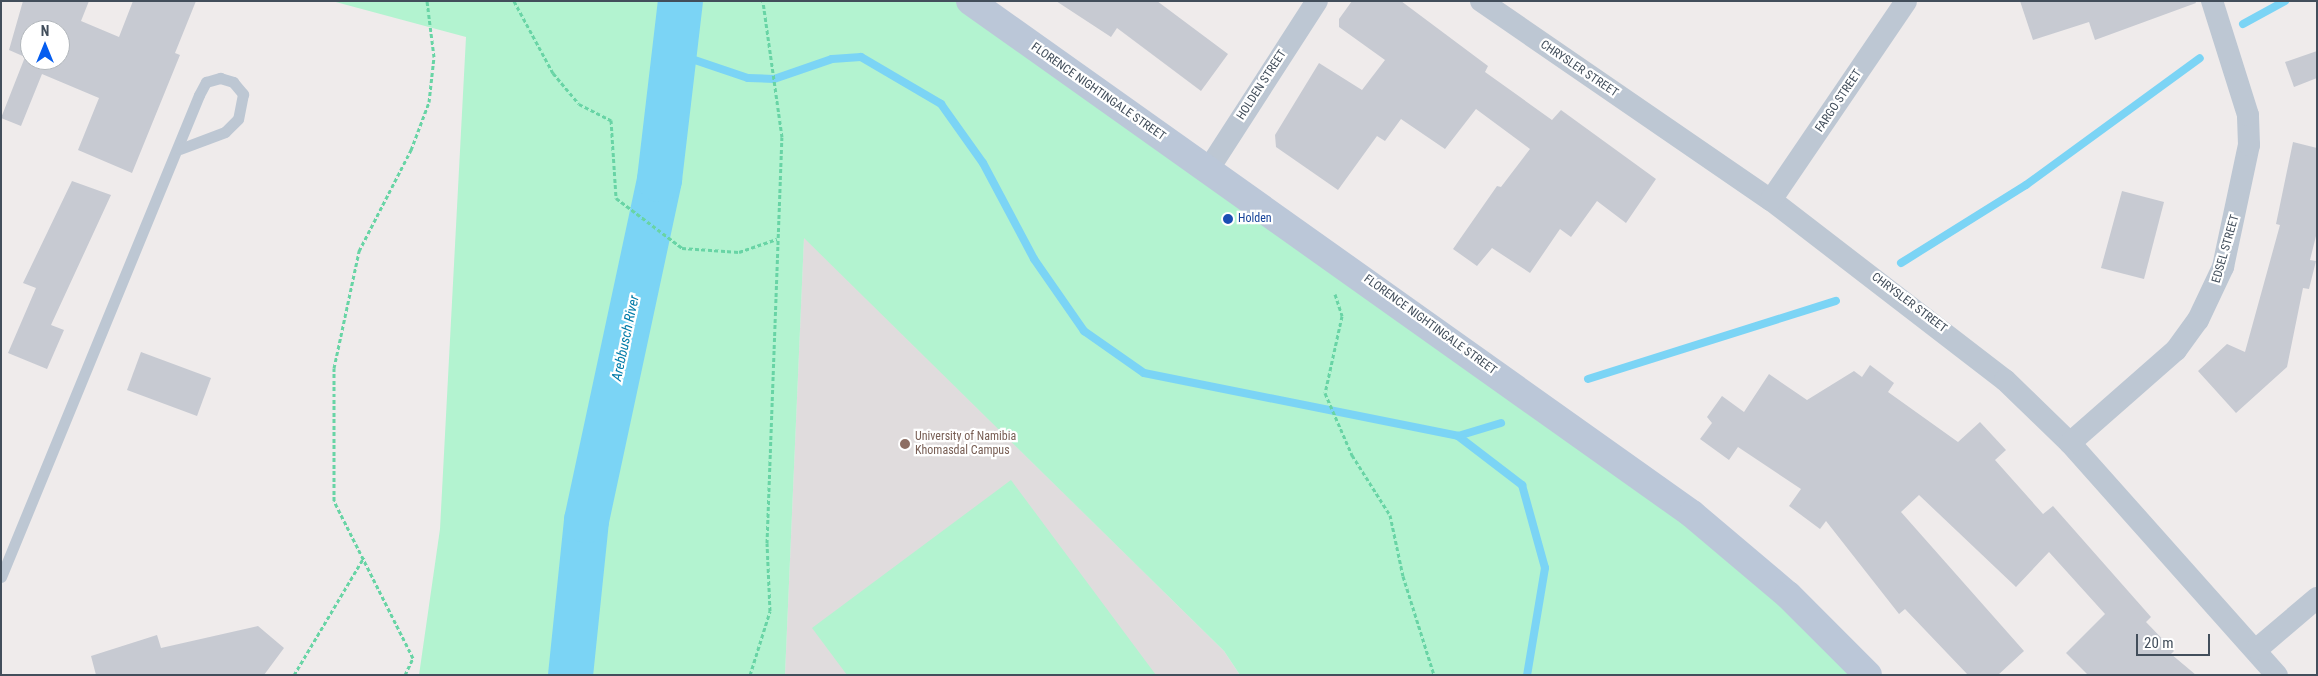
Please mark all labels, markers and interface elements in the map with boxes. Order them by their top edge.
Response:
north arrow [20,20,70,70]
text: N [41,23,49,39]
street label: CHRYSLER STREET [1537,38,1621,100]
street label: FLORENCE NIGHTINGALE STREET [1028,40,1168,144]
street label: HOLDEN STREET [1234,47,1290,123]
street label: FARGO STREET [1813,67,1865,135]
place label: Holden [1238,212,1272,226]
marker: Holden [1222,213,1234,225]
street label: EDSEL STREET [2209,213,2243,285]
street label: CHRYSLER STREET [1868,270,1950,336]
street label: FLORENCE NIGHTINGALE STREET [1361,272,1499,378]
water label: Arebbusch River [608,294,642,382]
place label: University of Namibia Khomasdal Campus [915,430,1016,458]
marker: University of Namibia Khomasdal Campus [899,438,911,450]
scale bar [2138,624,2212,656]
text: 20 m [2144,634,2174,652]

